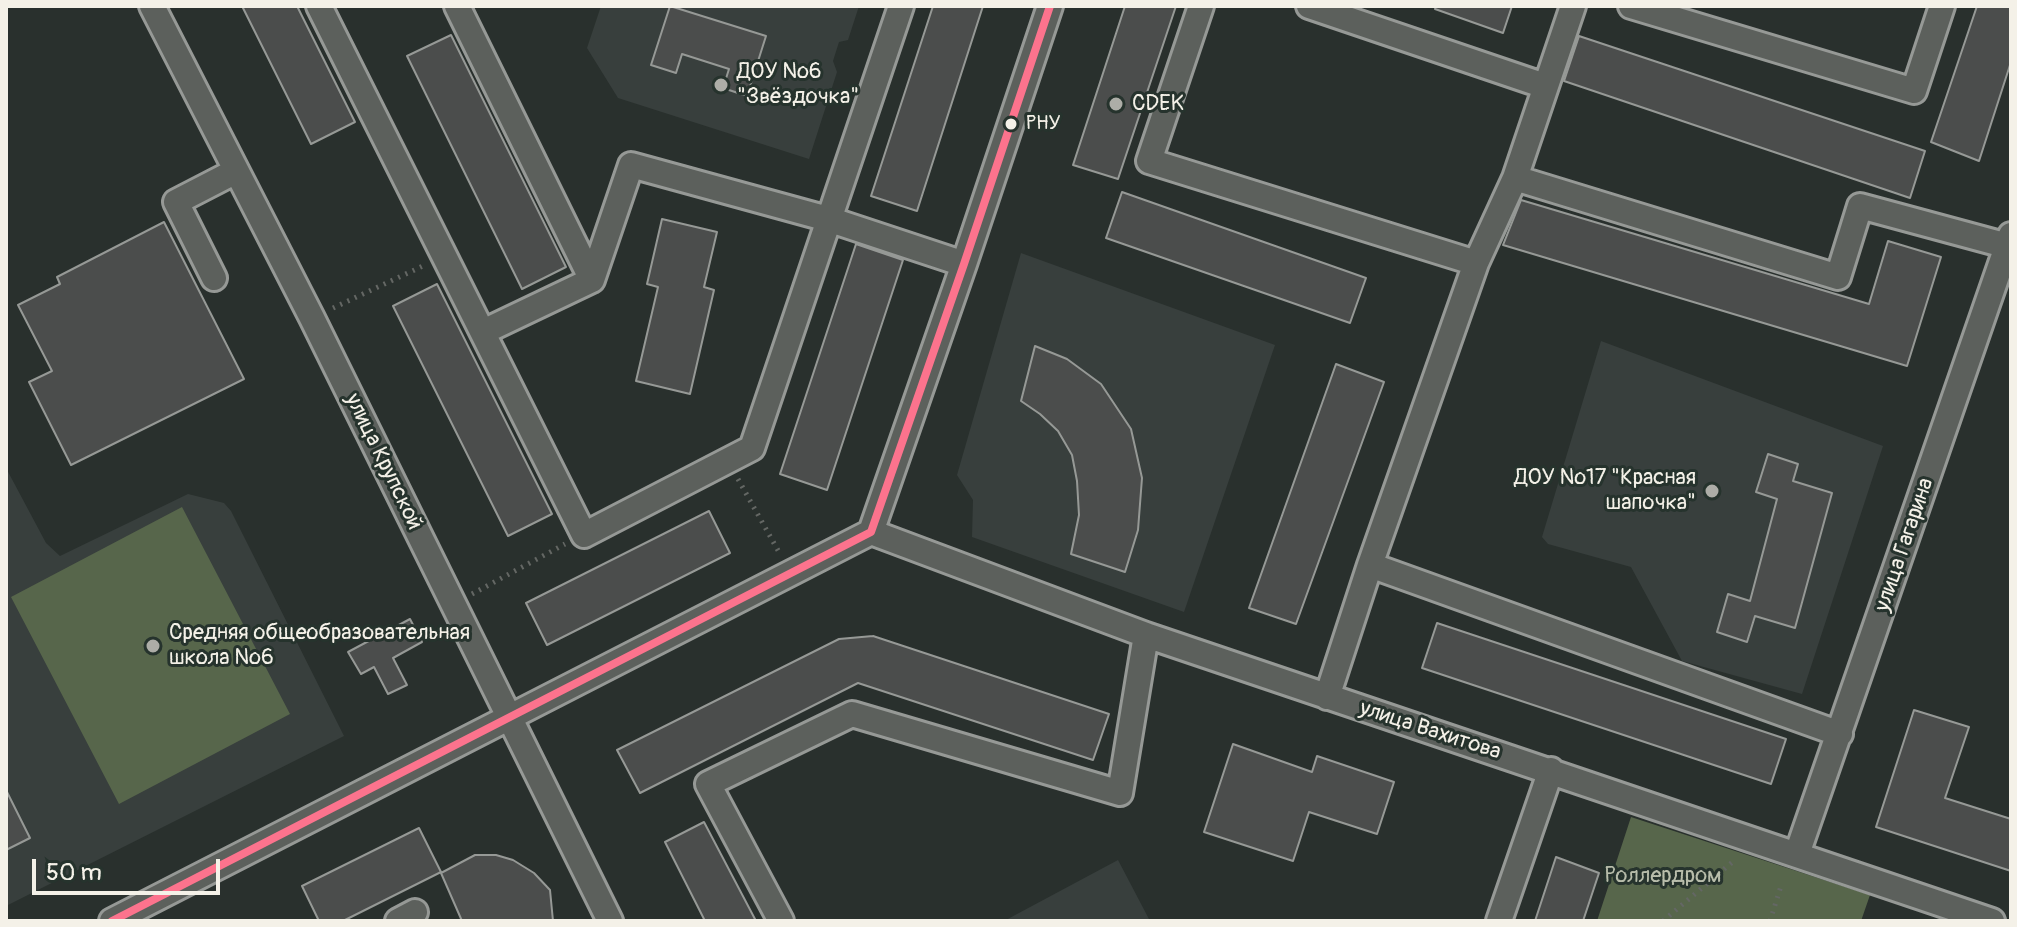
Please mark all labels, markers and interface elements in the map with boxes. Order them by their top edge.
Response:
place label: ДОУ №6 "Звёздочка" [737,59,859,110]
marker: ДОУ №6 "Звёздочка" [712,76,730,94]
place label: CDEK [1132,91,1184,117]
marker: CDEK [1107,95,1125,113]
place label: РНУ [1026,112,1061,136]
marker: РНУ [1003,116,1019,132]
street label: улица Крупской [339,390,427,534]
place label: ДОУ №17 "Красная шапочка" [1514,465,1696,516]
street label: улица Гагарина [1870,475,1940,615]
marker: ДОУ №17 "Красная шапочка" [1703,482,1721,500]
place label: Средняя общеобразовательная школа №6 [169,620,470,672]
marker: Средняя общеобразовательная школа №6 [144,637,162,655]
street label: улица Вахитова [1356,696,1504,766]
scale bar [36,843,224,893]
text: 50 m [46,858,102,887]
park label: Роллердром [1604,863,1722,889]

